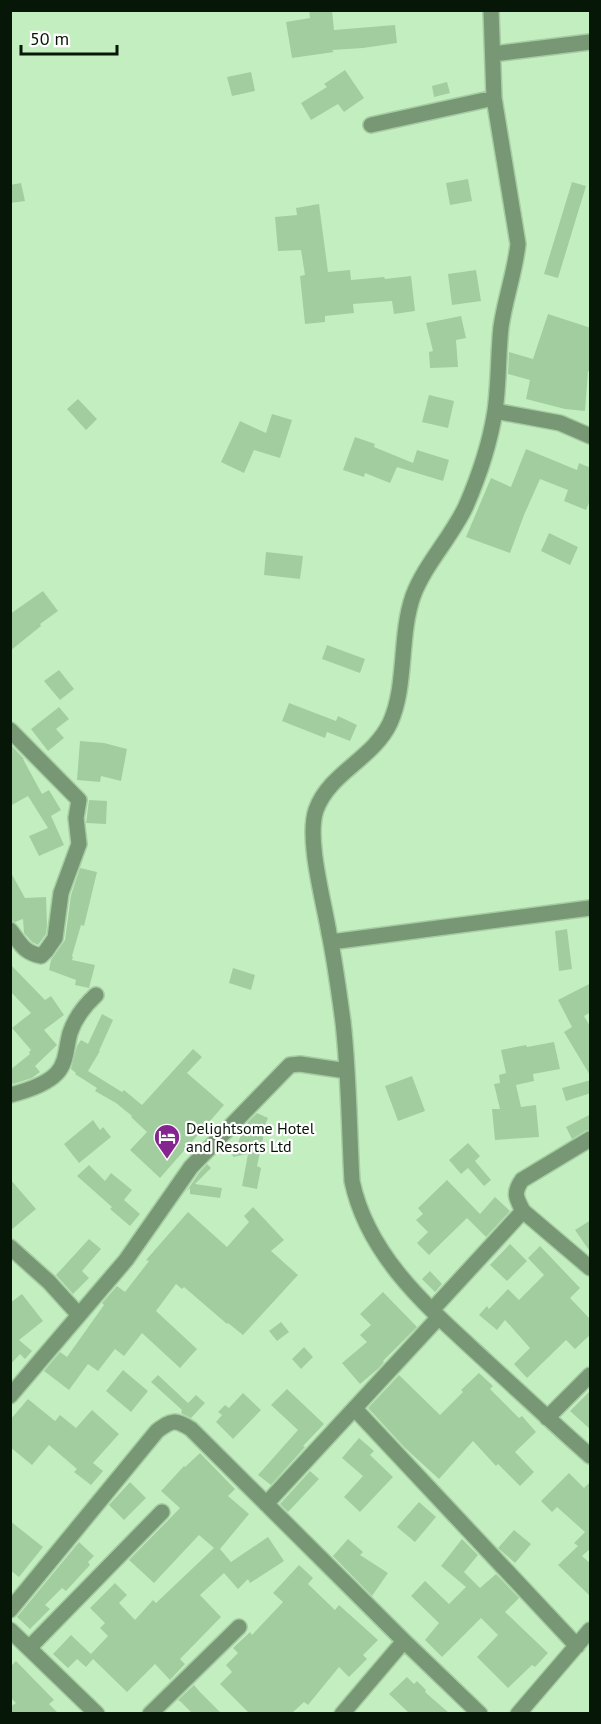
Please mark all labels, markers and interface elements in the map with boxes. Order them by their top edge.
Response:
scale bar [21,18,117,56]
text: 50 m [30,27,69,50]
place label: Delightsome Hotel and Resorts Ltd [186,1118,315,1156]
hotel icon: Delightsome Hotel and Resorts Ltd [152,1122,182,1160]

